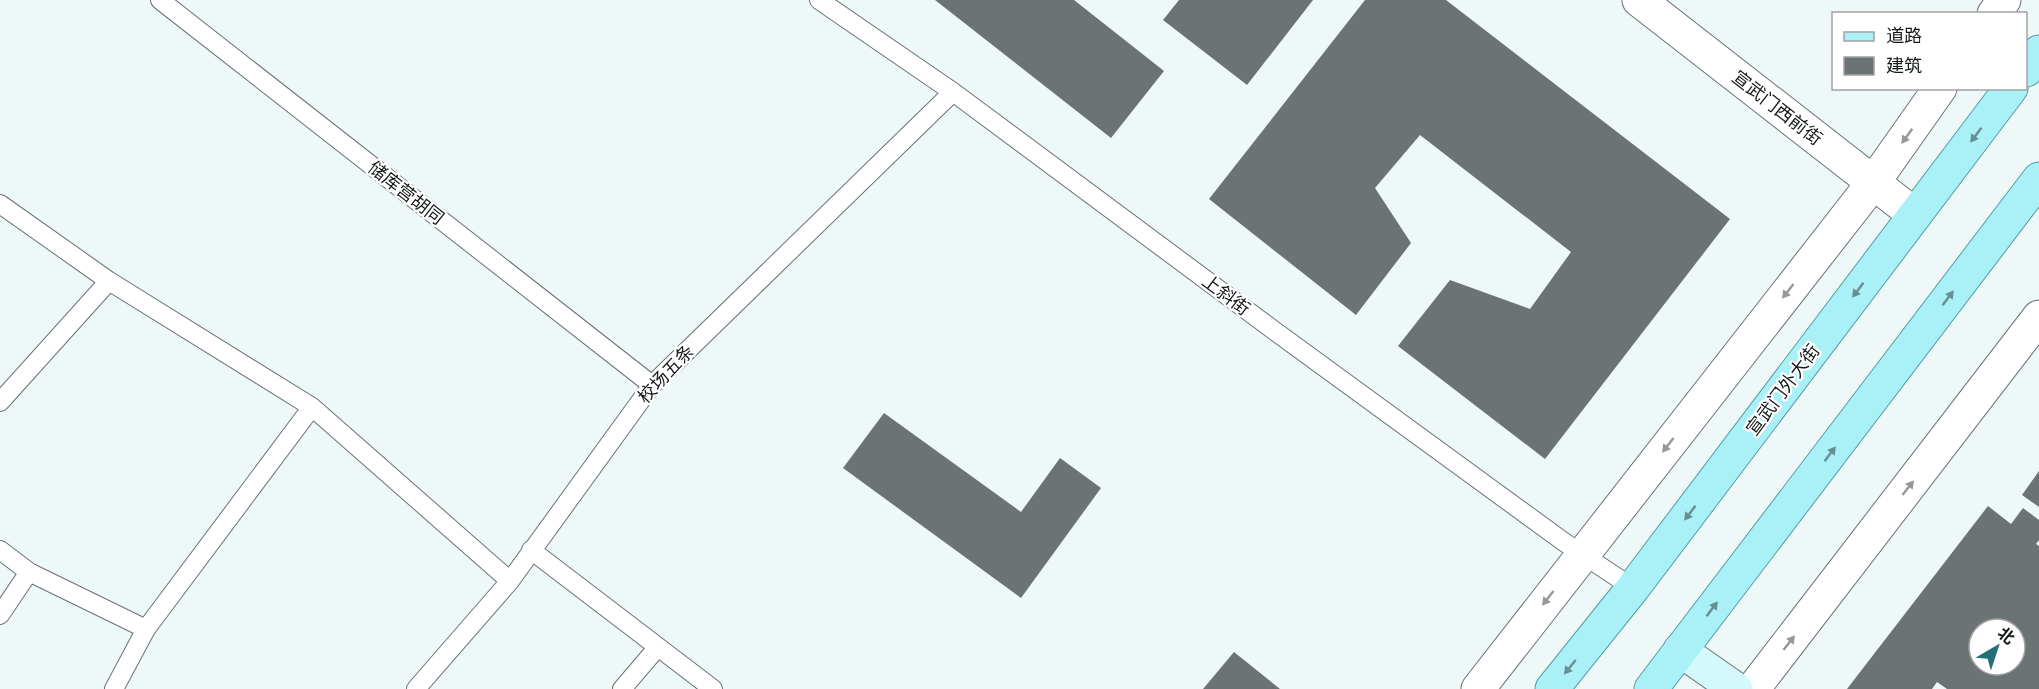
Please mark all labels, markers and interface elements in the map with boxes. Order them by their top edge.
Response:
legend [1832,12,2027,90]
text: 道路 [1886,26,1922,46]
text: 建筑 [1886,56,1922,76]
street label: 宣武门西前街 [1728,67,1826,149]
one-way arrow [1969,127,1982,143]
one-way arrow [1901,129,1913,144]
street label: 储库营胡同 [364,157,448,229]
street label: 上斜街 [1198,271,1254,319]
one-way arrow [1852,282,1864,298]
one-way arrow [1782,283,1795,299]
one-way arrow [1942,291,1954,307]
street label: 校场五条 [634,341,698,407]
street label: 宣武门外大街 [1743,341,1823,439]
one-way arrow [1662,436,1674,452]
one-way arrow [1824,446,1836,462]
one-way arrow [1901,480,1914,496]
one-way arrow [1684,505,1696,521]
one-way arrow [1542,590,1554,606]
one-way arrow [1705,601,1717,616]
north arrow [1967,617,2027,677]
text: 北 [1995,624,2018,647]
one-way arrow [1782,635,1794,650]
one-way arrow [1564,659,1577,674]

